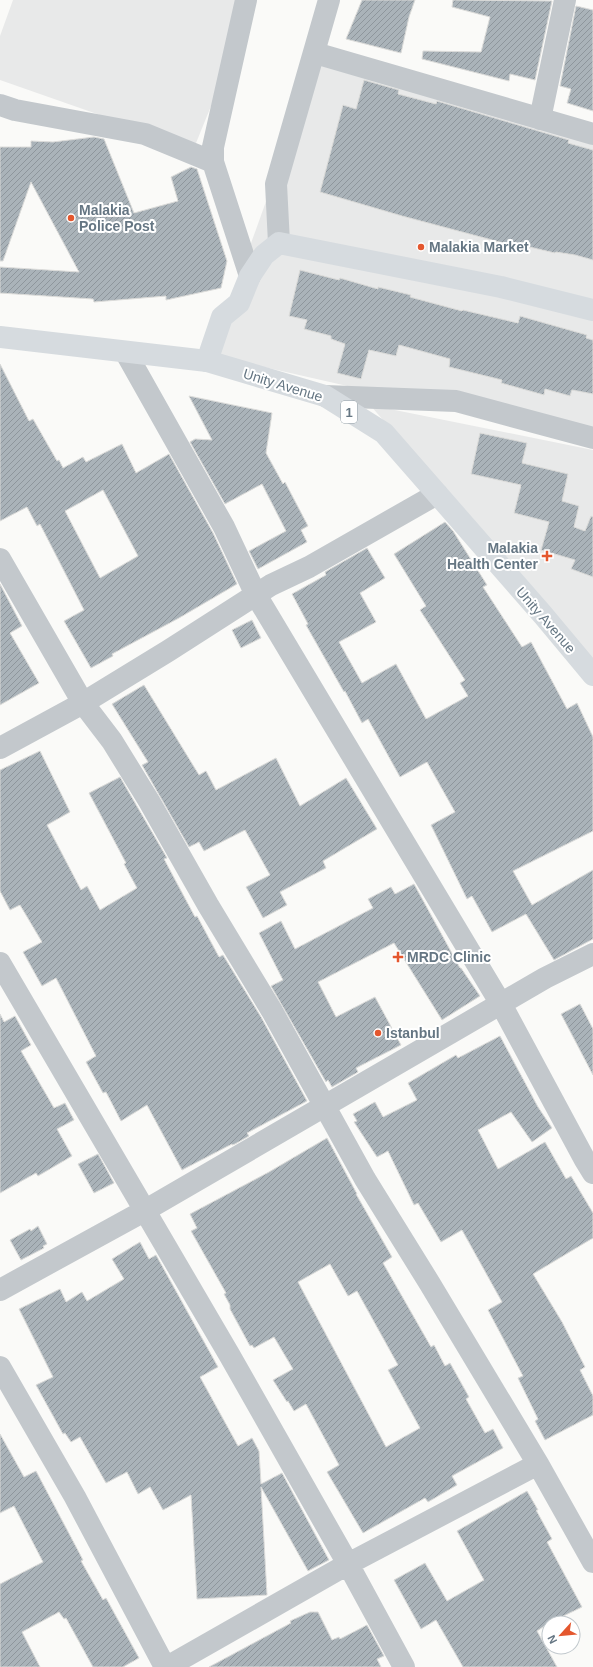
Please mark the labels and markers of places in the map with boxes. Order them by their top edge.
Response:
place label: Malakia Police Post [79,202,155,234]
marker: Malakia Police Post [66,213,76,223]
place label: Malakia Market [429,239,529,255]
marker: Malakia Market [416,242,426,252]
place label: Malakia Health Center [447,540,539,572]
marker: Malakia Health Center [541,550,553,562]
place label: MRDC Clinic [407,949,491,965]
marker: MRDC Clinic [392,951,404,963]
place label: Istanbul [386,1025,440,1041]
marker: Istanbul [373,1028,383,1038]

